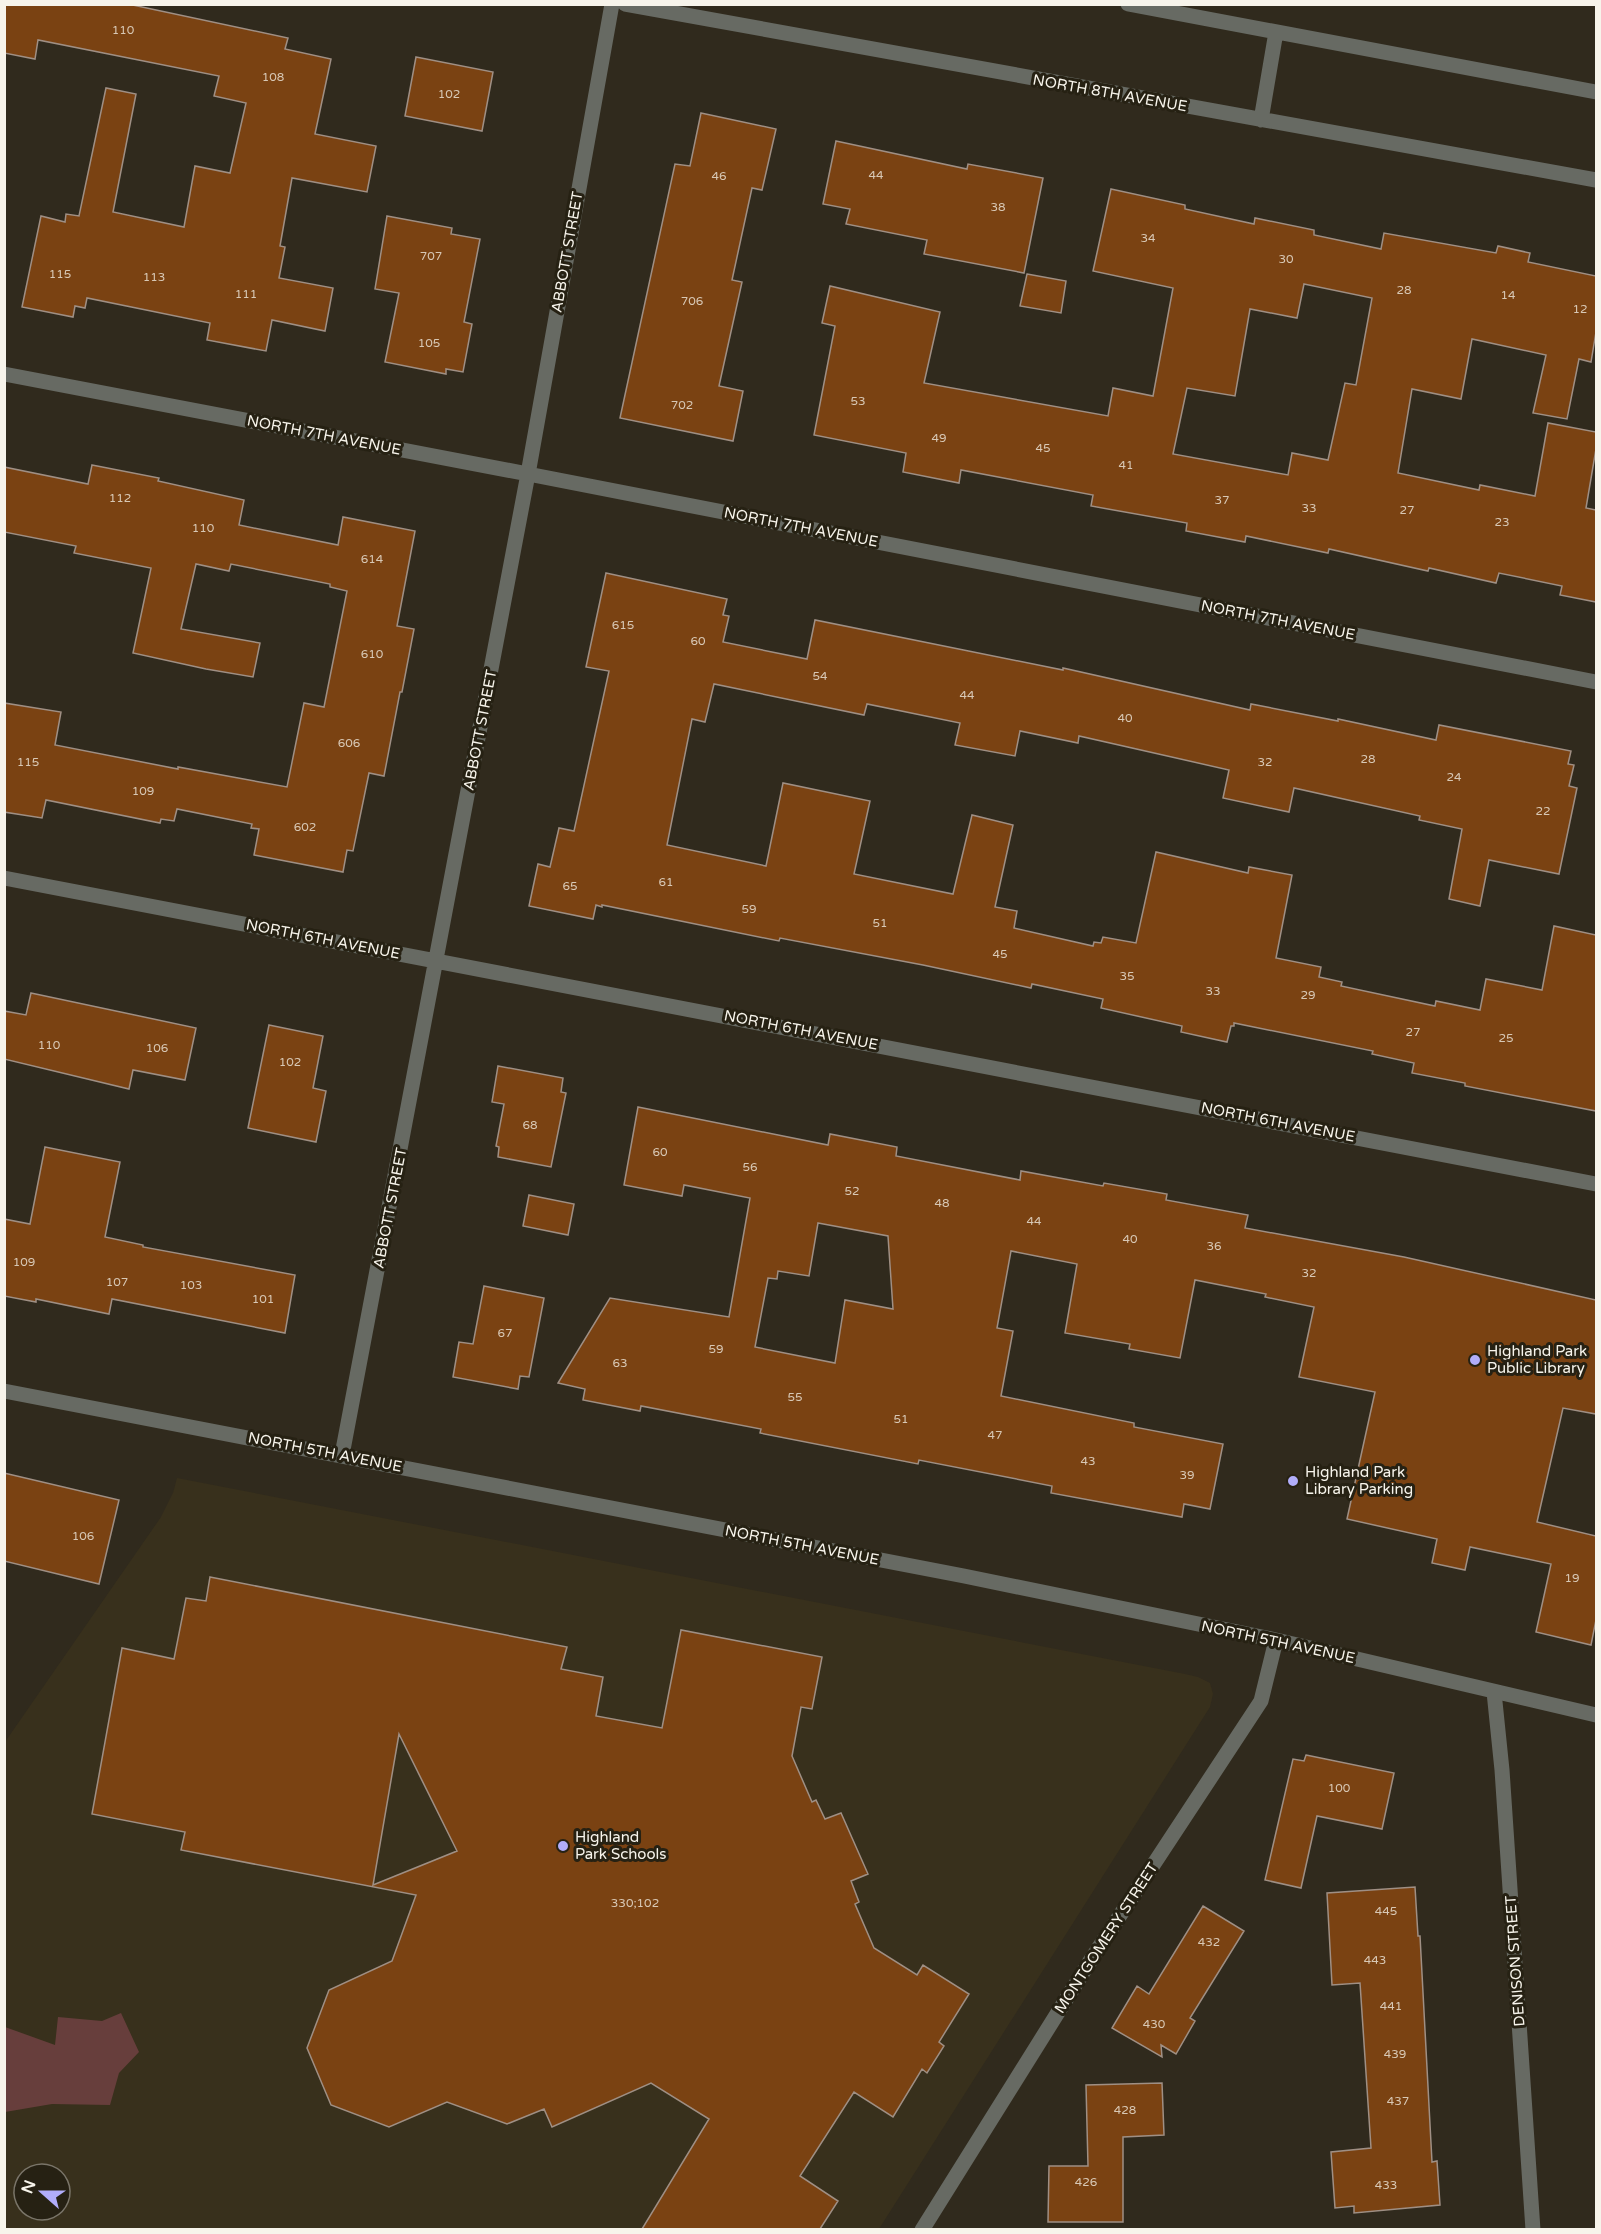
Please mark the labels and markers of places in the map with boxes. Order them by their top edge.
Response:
place label: Highland Park Public Library [1487,1342,1587,1377]
marker: Highland Park Public Library [1468,1353,1482,1367]
place label: Highland Park Library Parking [1305,1463,1413,1498]
marker: Highland Park Library Parking [1286,1474,1300,1488]
place label: Highland Park Schools [575,1828,667,1863]
marker: Highland Park Schools [556,1839,570,1853]

